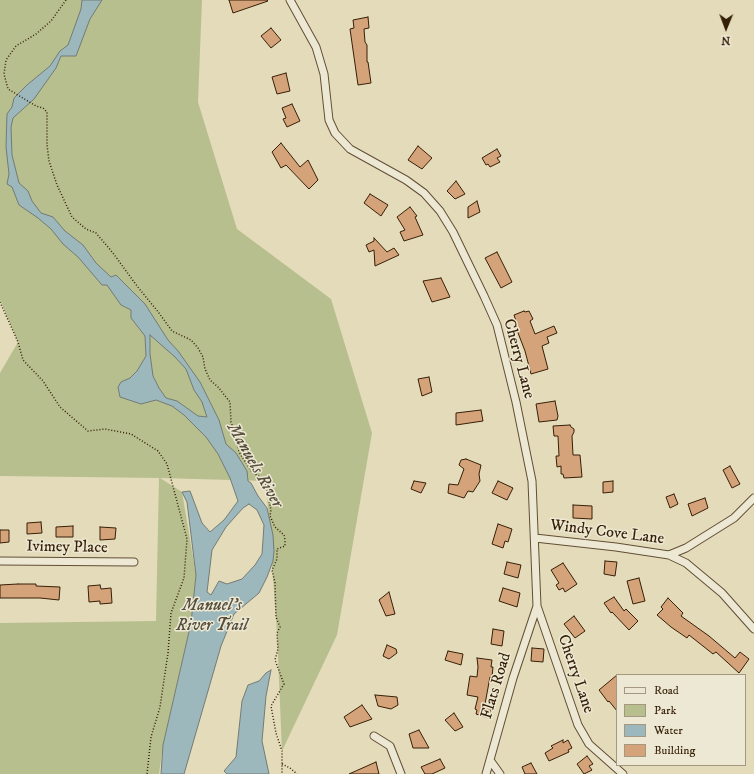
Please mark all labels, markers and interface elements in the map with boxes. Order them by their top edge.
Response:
north arrow [706,8,746,48]
text: N [721,33,730,47]
street label: Cherry Lane [498,317,538,401]
water label: Manuels River [221,420,287,512]
street label: Windy Cove Lane [549,516,665,550]
street label: Ivimey Place [26,538,108,558]
water label: Manuel's River Trail [176,596,248,636]
street label: Cherry Lane [553,632,597,716]
street label: Flats Road [478,650,516,722]
legend [616,674,746,766]
text: Road [654,683,679,698]
text: Park [654,703,676,718]
text: Water [654,723,683,738]
text: Building [654,743,695,758]

